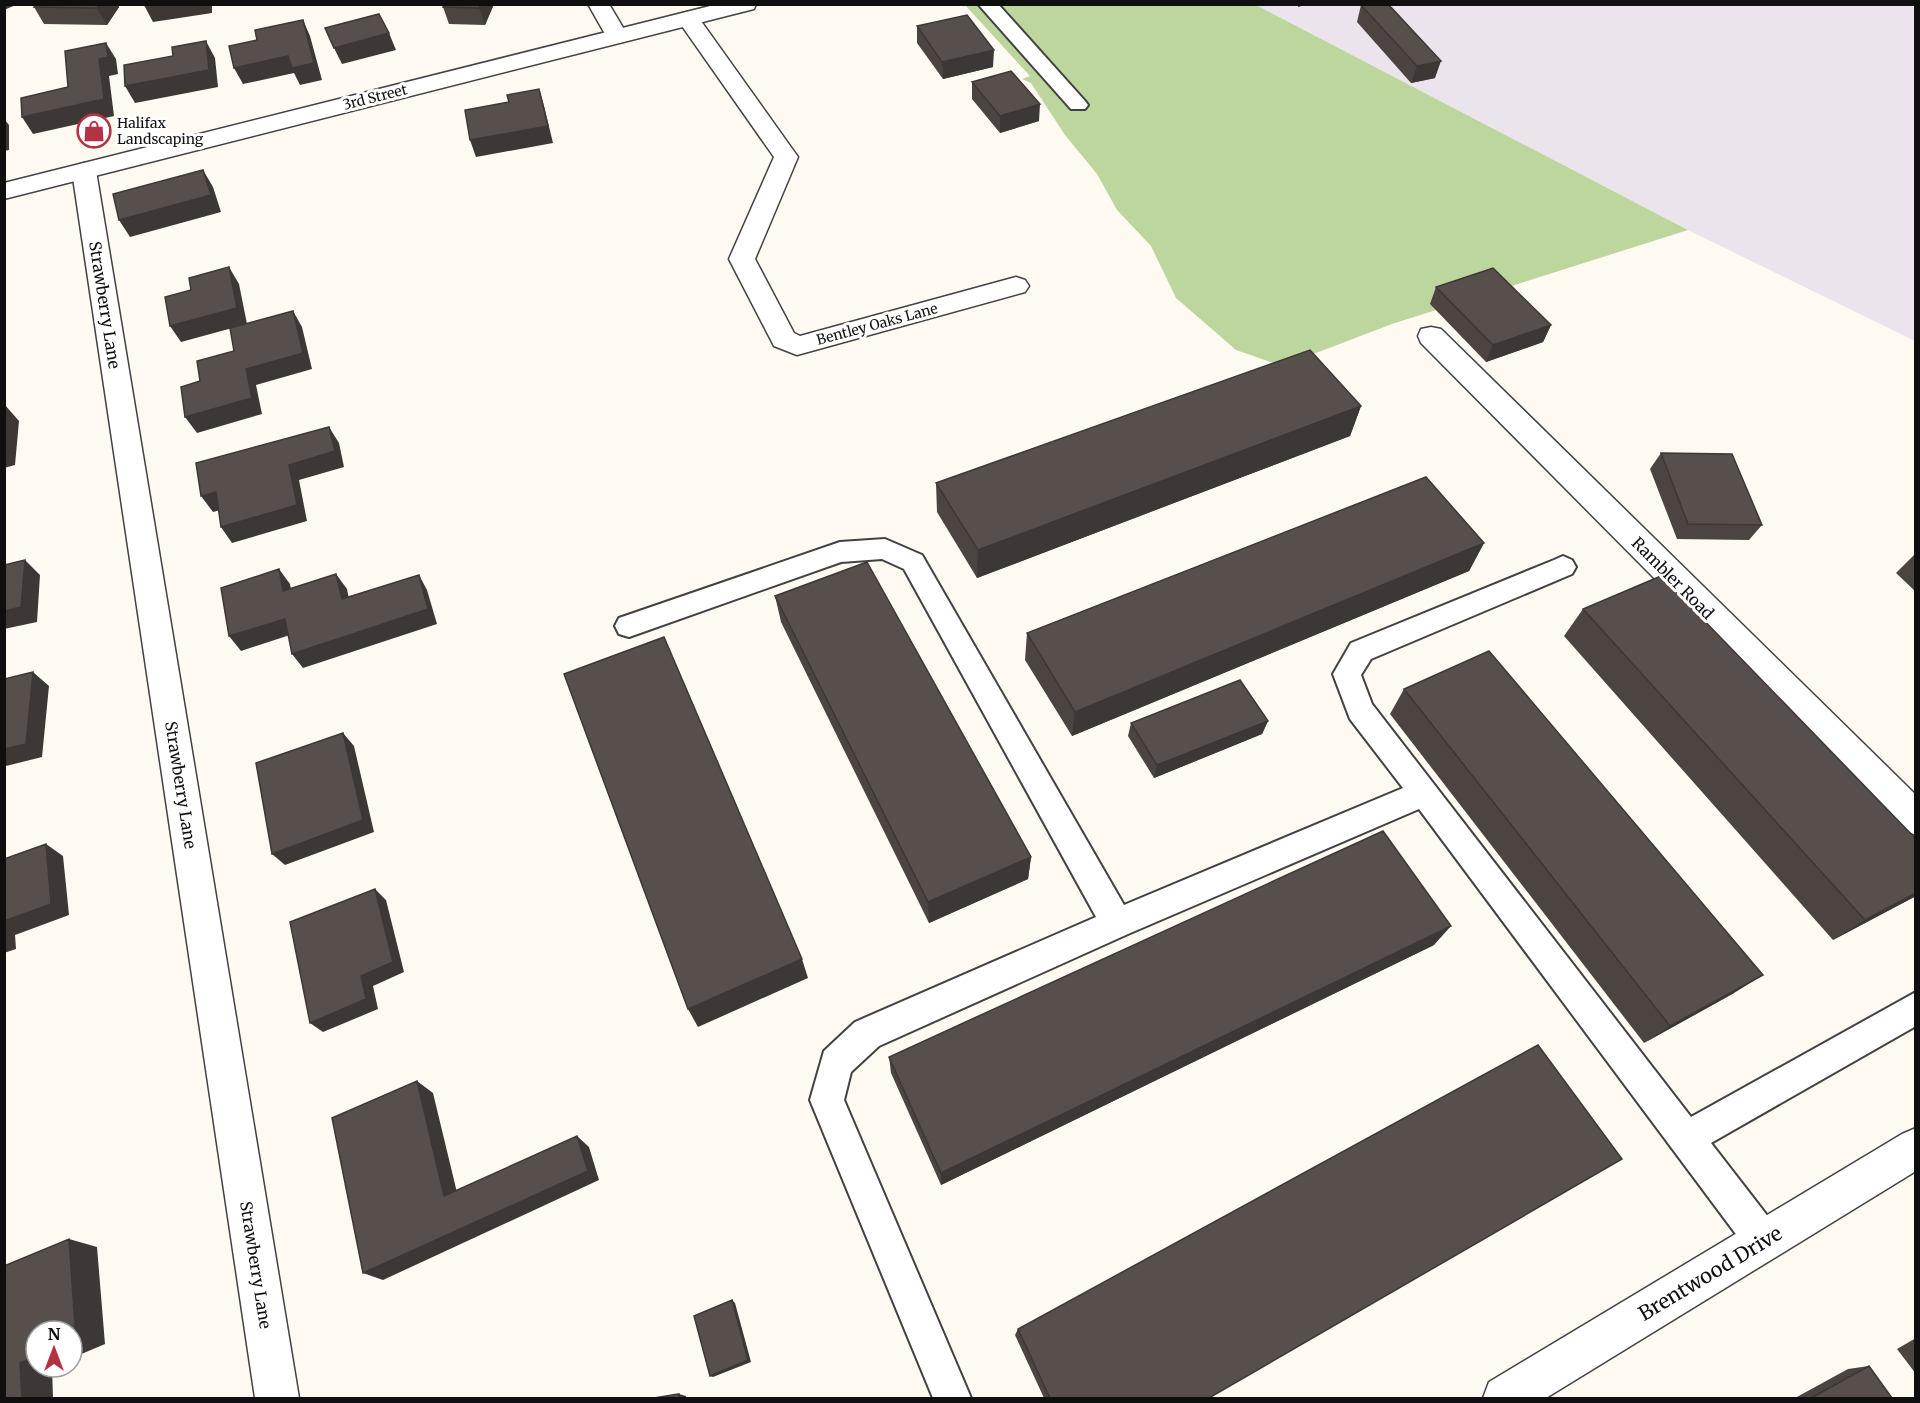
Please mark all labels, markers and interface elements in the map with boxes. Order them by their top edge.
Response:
street label: 3rd Street [341,80,409,114]
shop icon: Halifax Landscaping [76,113,112,149]
place label: Halifax Landscaping [117,114,204,148]
street label: Strawberry Lane [85,240,125,370]
street label: Bentley Oaks Lane [814,299,940,349]
street label: Rambler Road [1628,533,1719,624]
street label: Strawberry Lane [161,720,201,850]
street label: Strawberry Lane [236,1200,276,1330]
street label: Brentwood Drive [1634,1220,1786,1326]
north arrow [24,1319,84,1379]
text: N [48,1324,61,1344]

